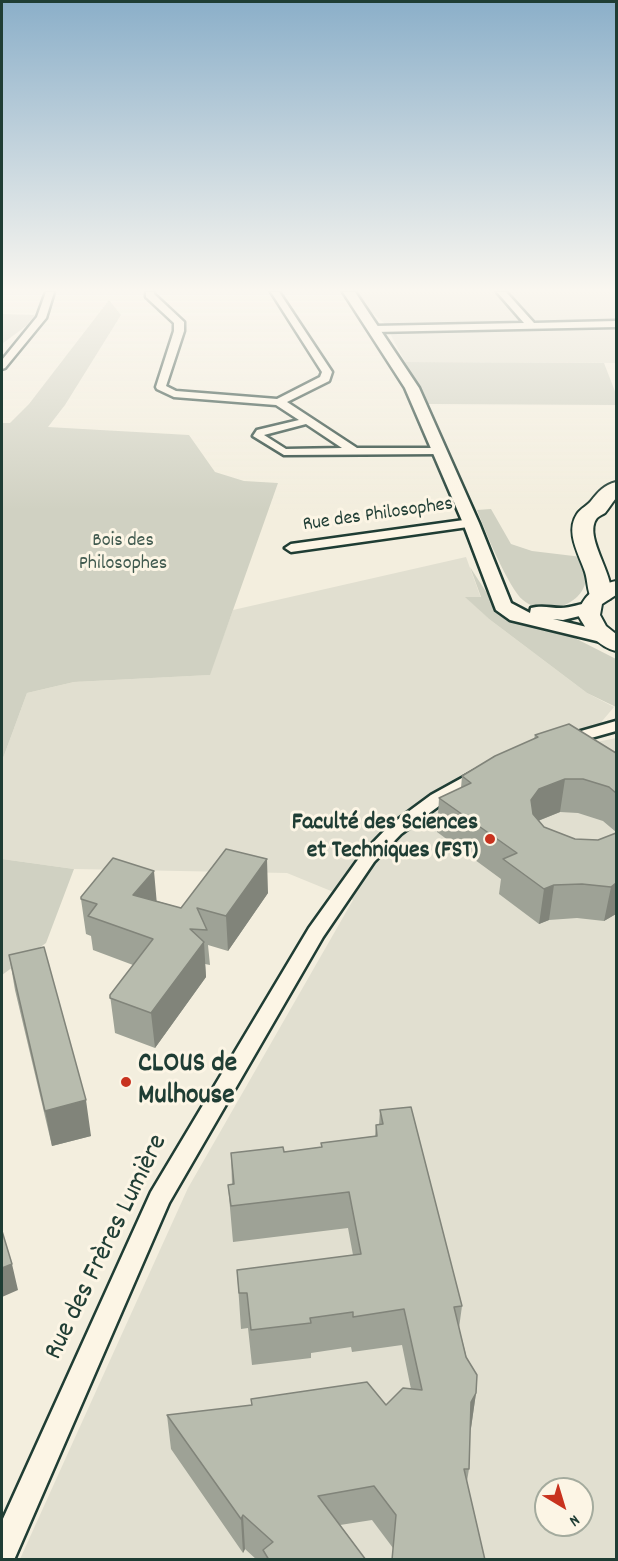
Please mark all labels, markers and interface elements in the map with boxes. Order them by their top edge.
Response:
street label: Rue des Philosophes [301,494,455,538]
park label: Bois des Philosophes [79,530,167,577]
place label: Faculté des Sciences et Techniques (FST) [292,811,478,867]
marker: Faculté des Sciences et Techniques (FST) [483,832,497,846]
place label: CLOUS de Mulhouse [138,1049,237,1115]
marker: CLOUS de Mulhouse [119,1075,133,1089]
street label: Rue des Frères Lumière [39,1130,177,1366]
north arrow [534,1477,594,1537]
text: N [564,1509,584,1531]

